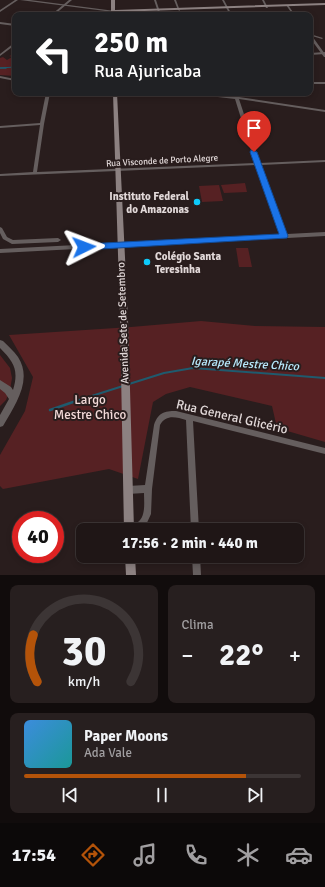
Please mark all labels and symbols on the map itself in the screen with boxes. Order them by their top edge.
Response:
pin [237,111,271,152]
street label: Rua Visconde de Porto Alegre [106,153,219,169]
place label: Instituto Federal do Amazonas [109,190,190,216]
marker: Instituto Federal do Amazonas [192,197,202,207]
position arrow [63,226,105,268]
place label: Colégio Santa Teresinha [155,250,221,276]
marker: Colégio Santa Teresinha [142,257,152,267]
street label: Avenida Sete de Setembro [114,262,132,384]
water label: Igarapé Mestre Chico [191,354,300,374]
park label: Largo Mestre Chico [54,392,126,423]
street label: Rua General Glicério [175,396,290,438]
speed limit sign: 40 [12,511,64,563]

